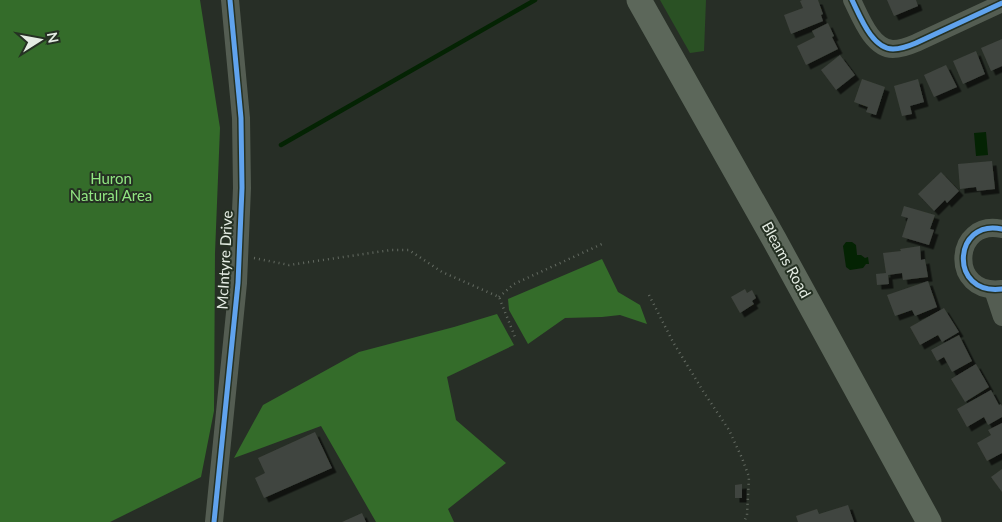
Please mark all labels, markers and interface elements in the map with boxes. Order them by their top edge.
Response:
north arrow [15,15,65,65]
text: N [44,31,63,44]
park label: Huron Natural Area [70,169,152,204]
street label: McIntyre Drive [212,210,236,310]
street label: Bleams Road [759,218,815,301]

